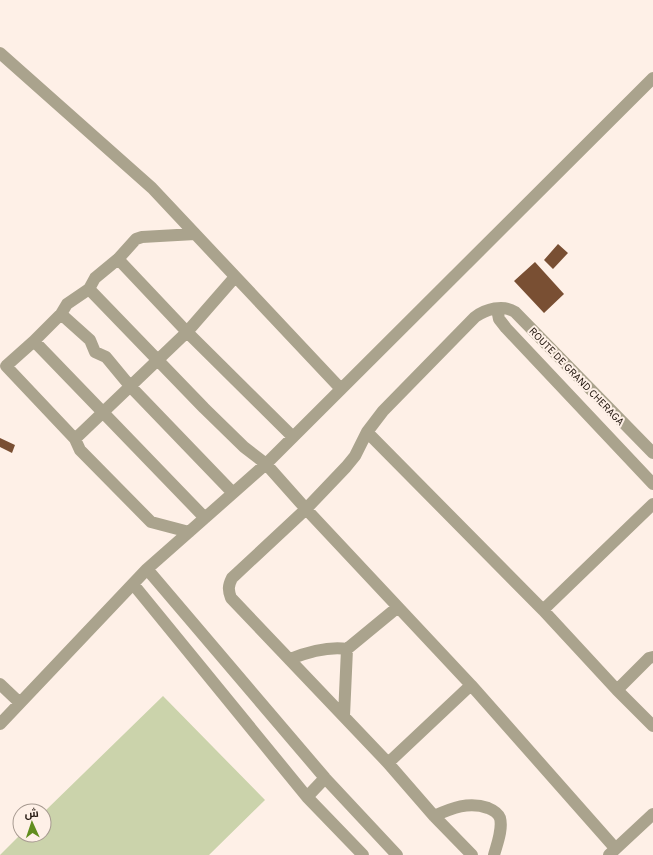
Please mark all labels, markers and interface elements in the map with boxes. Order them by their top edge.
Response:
street label: ROUTE DE GRAND CHERAGA [526,325,626,429]
north arrow [12,803,52,843]
text: ش [24,807,39,821]

